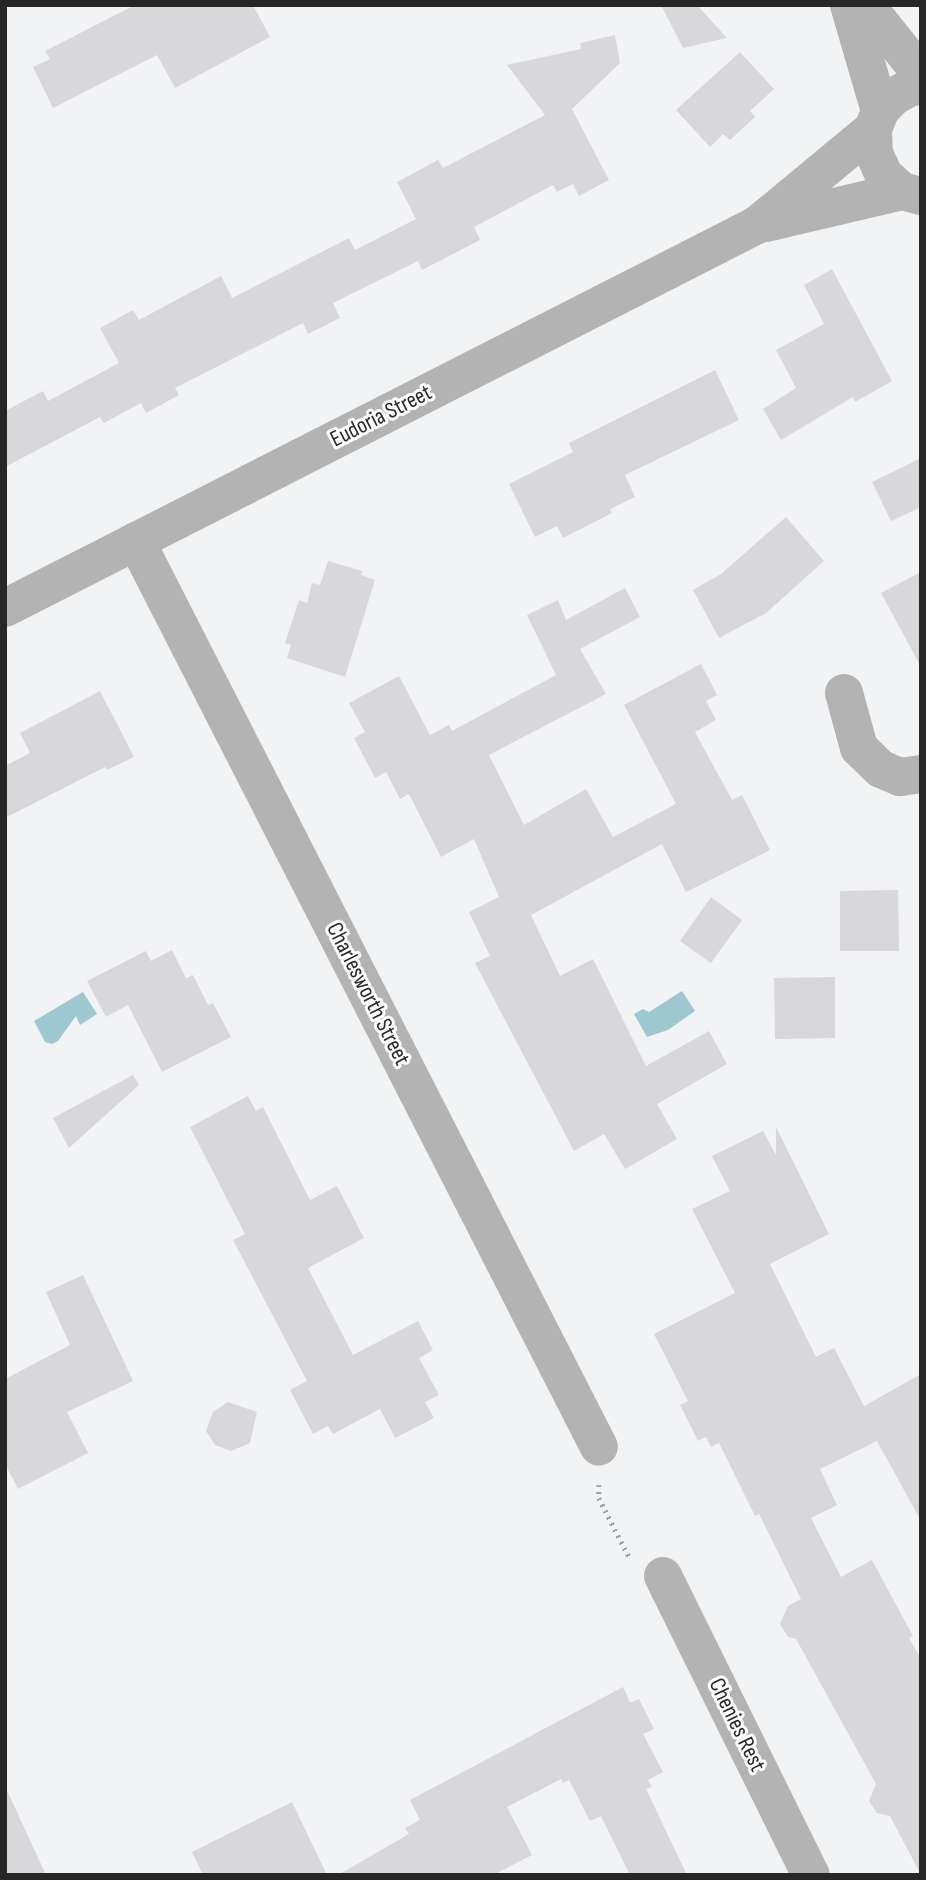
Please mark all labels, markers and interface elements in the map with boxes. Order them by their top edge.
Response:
street label: Eudoria Street [326,379,436,453]
street label: Charlesworth Street [320,918,416,1070]
street label: Chenies Rest [703,1674,771,1776]

